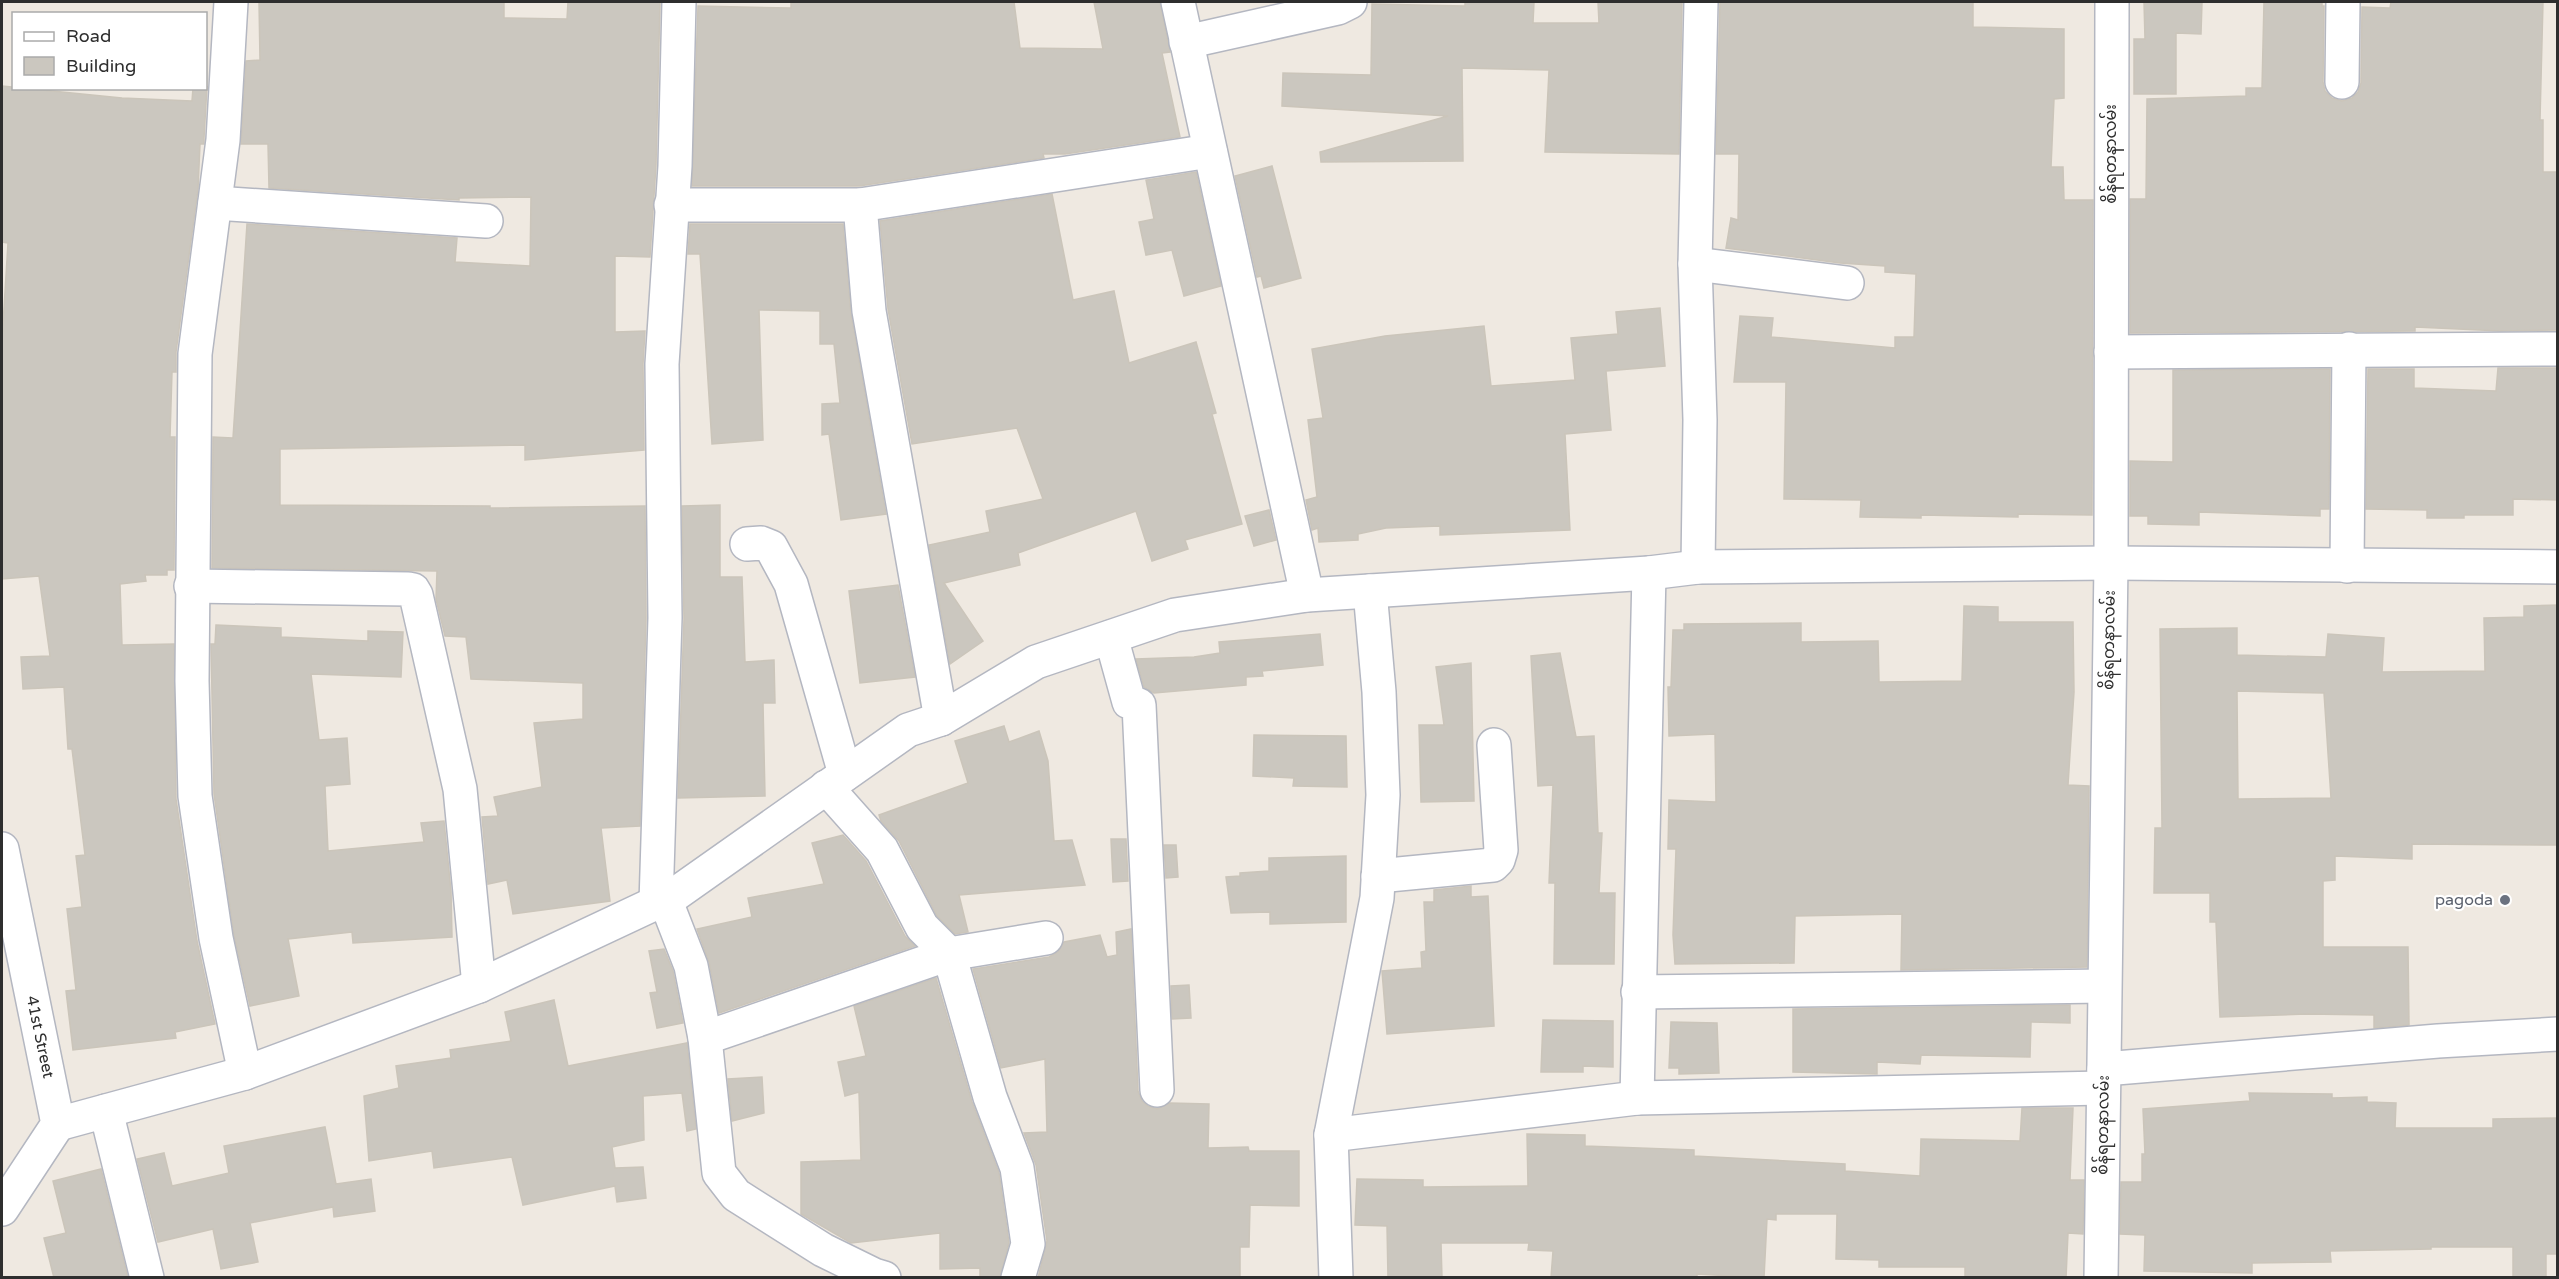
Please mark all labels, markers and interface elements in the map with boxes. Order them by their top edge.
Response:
legend [12,12,207,90]
text: Road [66,25,111,47]
text: Building [66,55,136,77]
street label: စိန်ရတနာလမ်း [2099,104,2124,204]
street label: စိန်ရတနာလမ်း [2096,590,2123,690]
place label: pagoda [2435,890,2493,910]
marker: pagoda [2498,893,2512,907]
street label: 41st Street [22,994,58,1080]
street label: စိန်ရတနာလမ်း [2090,1075,2117,1175]

